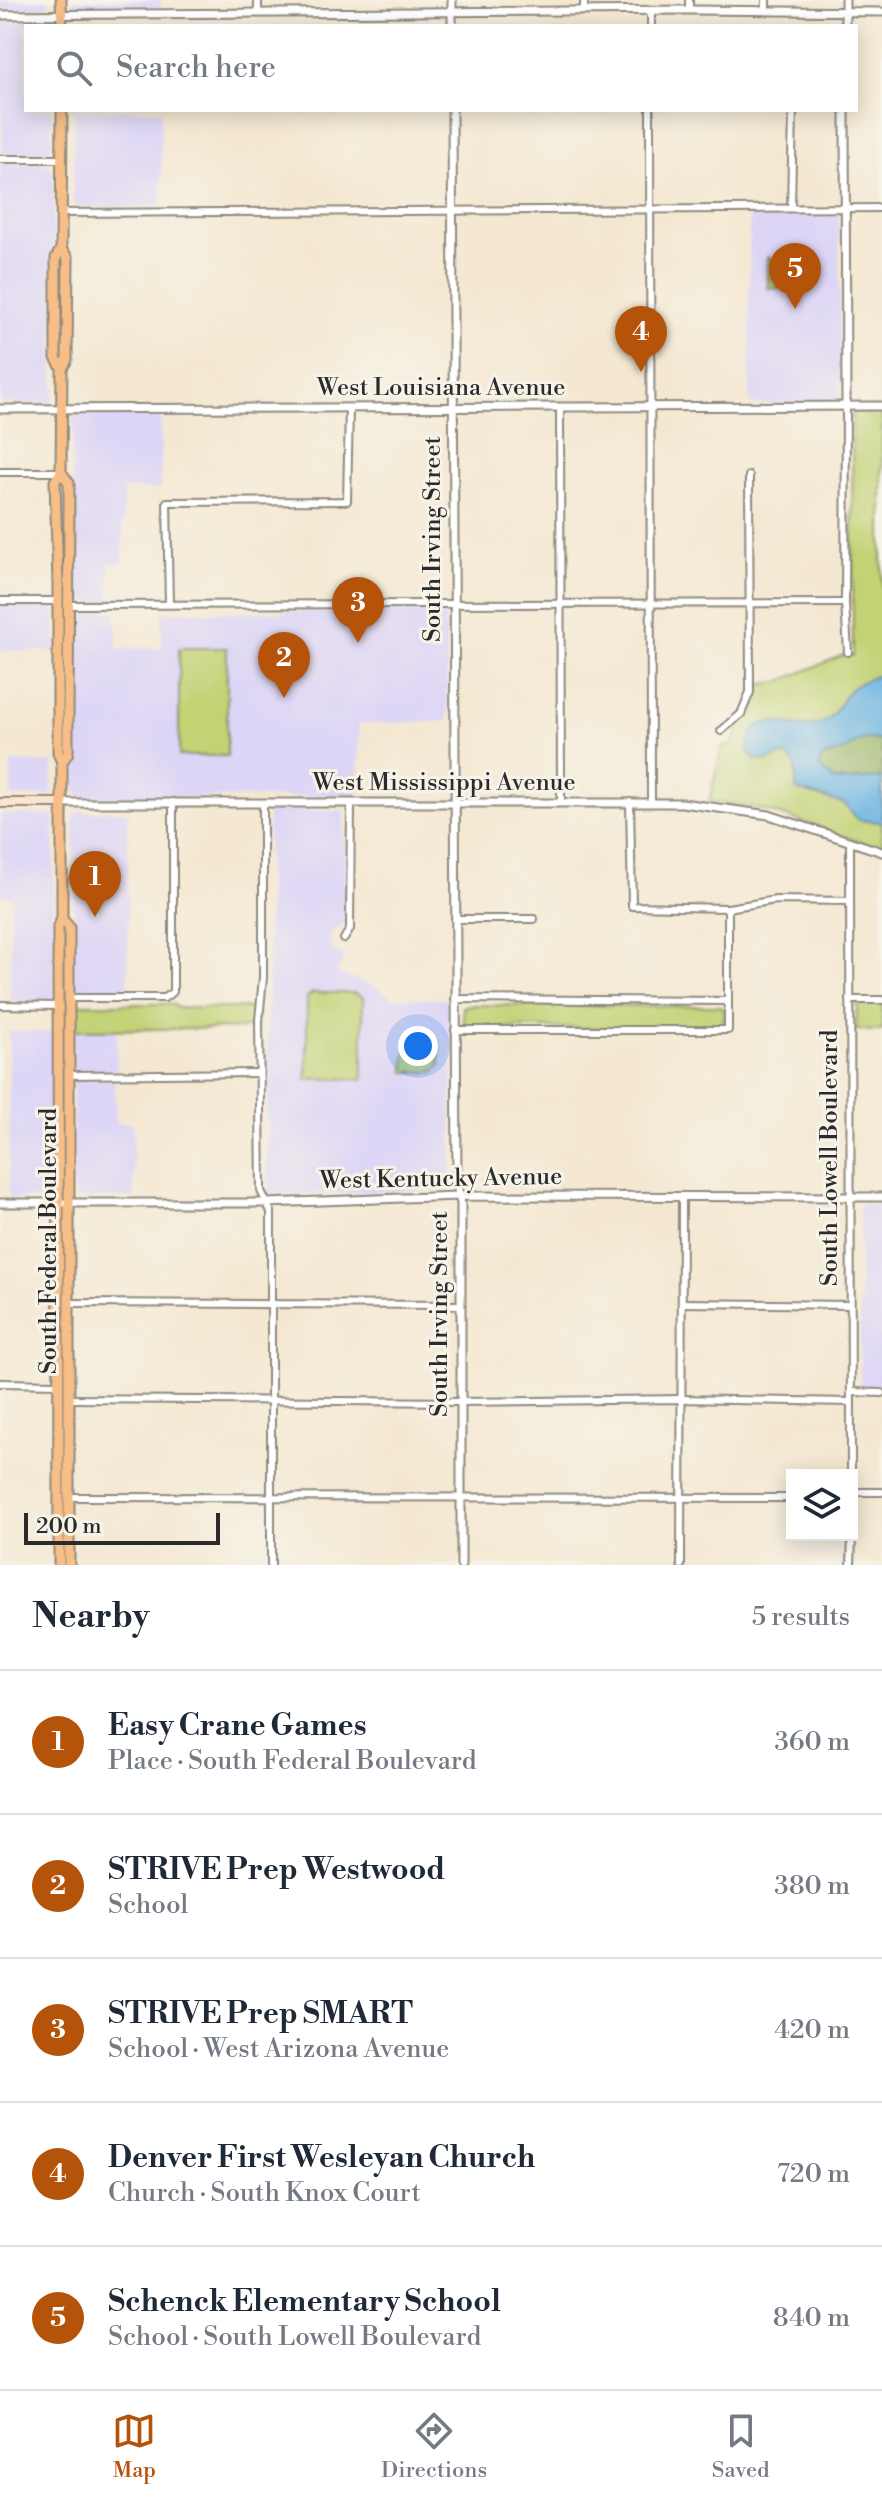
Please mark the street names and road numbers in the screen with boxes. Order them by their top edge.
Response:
street label: West Louisiana Avenue [316,373,565,403]
street label: South Irving Street [418,435,448,642]
street label: West Mississippi Avenue [311,768,576,798]
street label: South Lowell Boulevard [815,1029,845,1286]
street label: South Federal Boulevard [34,1107,64,1374]
street label: West Kentucky Avenue [318,1162,563,1196]
street label: South Irving Street [425,1210,455,1417]

